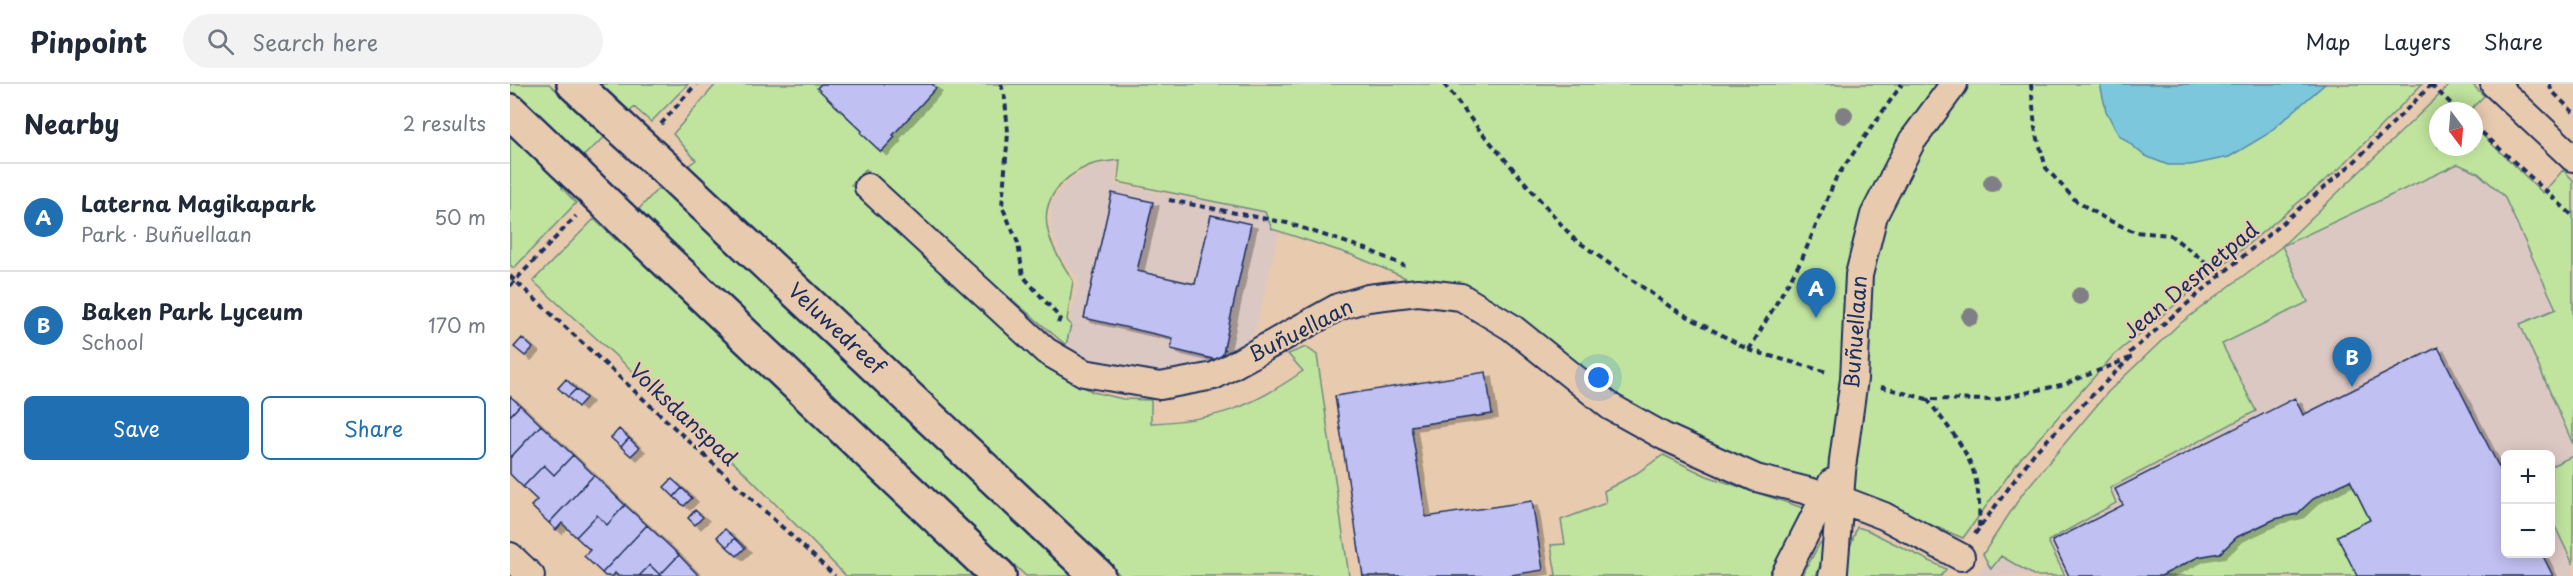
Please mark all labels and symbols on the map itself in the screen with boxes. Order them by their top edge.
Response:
north arrow [2429,102,2483,156]
street label: Jean Desmetpad [2115,213,2265,346]
pin: A [1796,268,1836,318]
street label: Veluwedreef [781,274,894,382]
street label: Buñuellaan [1834,274,1874,390]
street label: Buñuellaan [1242,289,1358,369]
pin: B [2332,338,2372,387]
street label: Volksdanspad [623,355,746,472]
your location [1584,363,1613,392]

